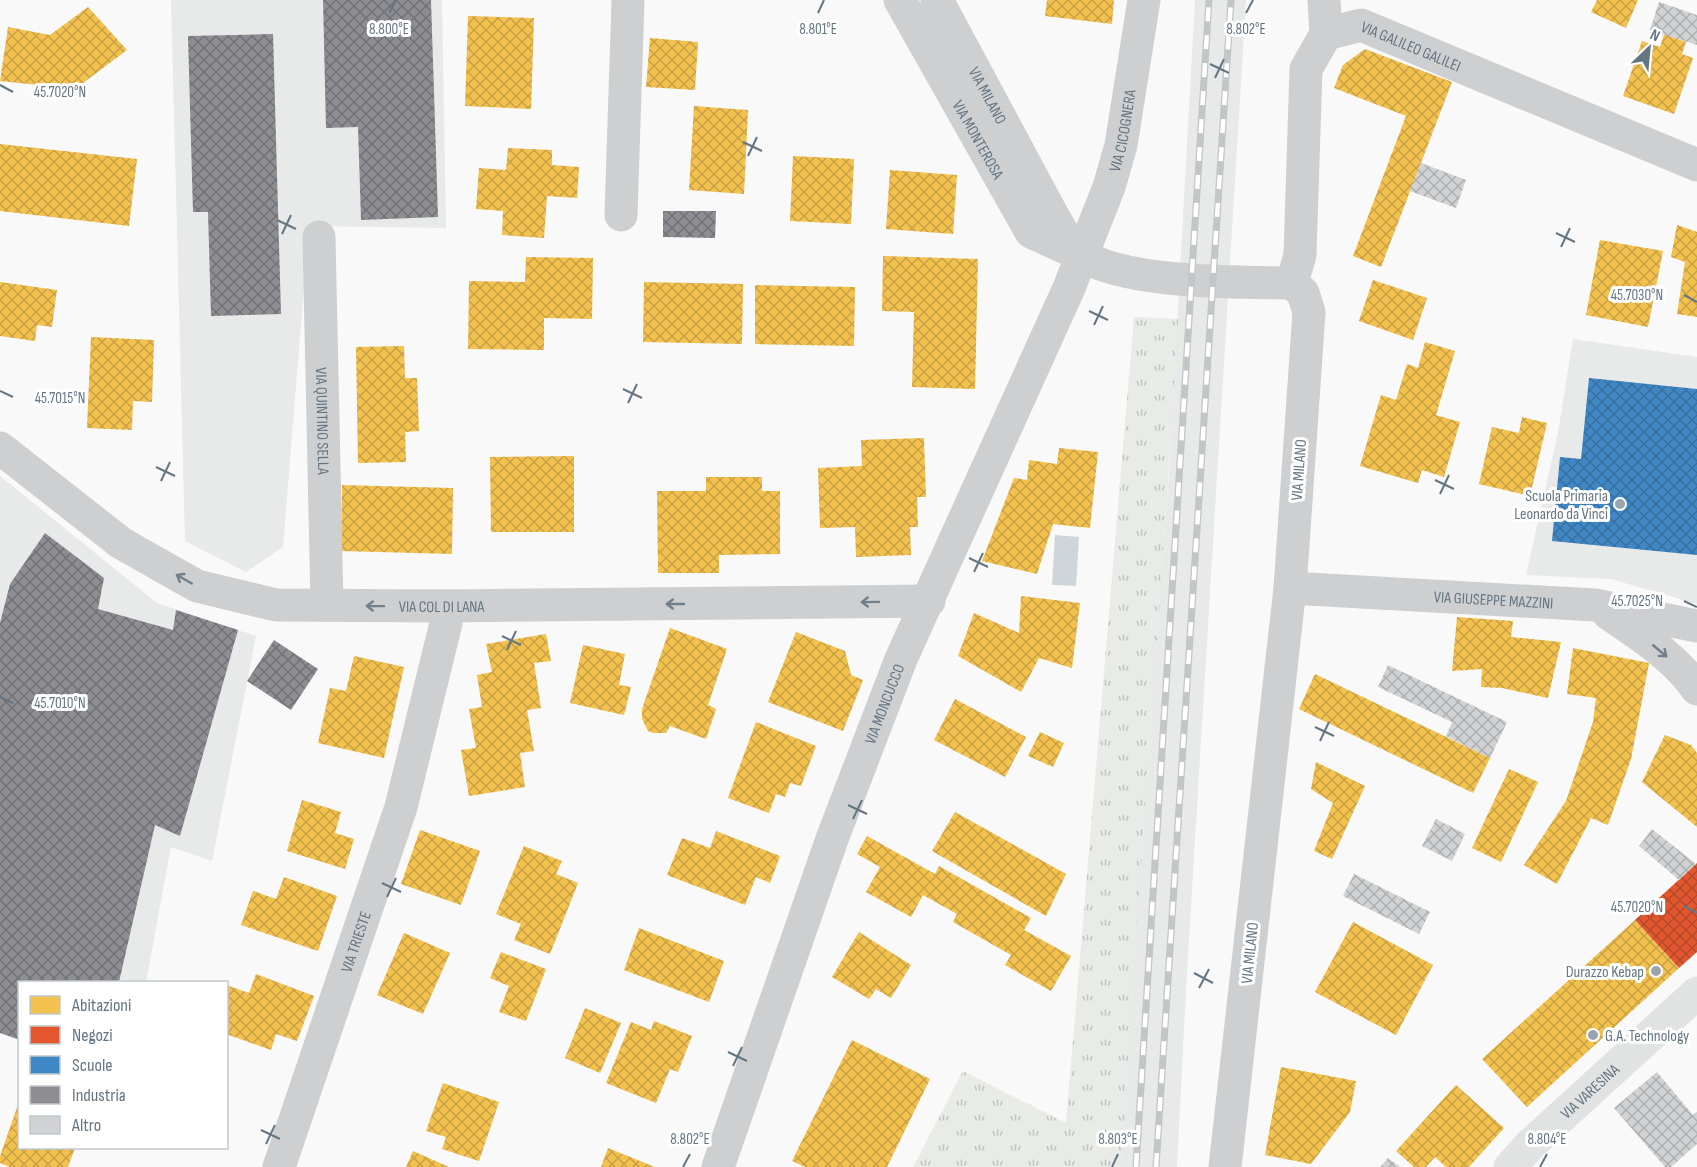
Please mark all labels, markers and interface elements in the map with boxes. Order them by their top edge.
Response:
street label: VIA GALILEO GALILEI [1358,18,1463,77]
north arrow [1619,18,1679,78]
text: 8.800°E [369,20,409,39]
text: 8.801°E [799,20,837,39]
text: 8.802°E [1226,20,1266,39]
text: N [1647,25,1663,46]
street label: VIA MILANO [964,64,1010,128]
text: 45.7020°N [34,83,86,102]
street label: VIA CICOGNERA [1106,88,1141,174]
street label: VIA MONTEROSA [948,97,1007,183]
text: 45.7030°N [1611,286,1663,305]
street label: VIA QUINTINO SELLA [311,367,332,475]
text: 45.7015°N [35,389,85,408]
street label: VIA MILANO [1288,439,1311,501]
place label: Scuola Primaria Leonardo da Vinci [1514,487,1608,524]
marker: Scuola Primaria Leonardo da Vinci [1613,497,1627,511]
one-way arrow [176,573,193,585]
street label: VIA GIUSEPPE MAZZINI [1433,588,1554,614]
text: 45.7025°N [1611,592,1663,611]
one-way arrow [861,596,881,608]
street label: VIA COL DI LANA [399,598,485,617]
one-way arrow [666,599,686,610]
one-way arrow [366,600,386,612]
one-way arrow [1652,644,1668,657]
street label: VIA MONCUCCO [861,661,909,747]
text: 45.7010°N [34,694,86,713]
text: 45.7020°N [1611,898,1663,917]
street label: VIA TRIESTE [338,909,376,975]
street label: VIA MILANO [1238,921,1263,985]
place label: Durazzo Kebap [1566,963,1644,982]
marker: Durazzo Kebap [1649,964,1663,978]
legend [18,981,228,1149]
text: Abitazioni [71,995,131,1016]
text: Negozi [72,1025,113,1046]
place label: G.A. Technology [1605,1027,1689,1046]
marker: G.A. Technology [1586,1028,1600,1042]
text: Scuole [72,1055,112,1076]
street label: VIA VARESINA [1557,1061,1624,1124]
text: Industria [72,1085,126,1106]
text: Altro [71,1115,101,1136]
text: 8.802°E [670,1130,710,1149]
text: 8.803°E [1098,1130,1138,1149]
text: 8.804°E [1528,1130,1566,1149]

